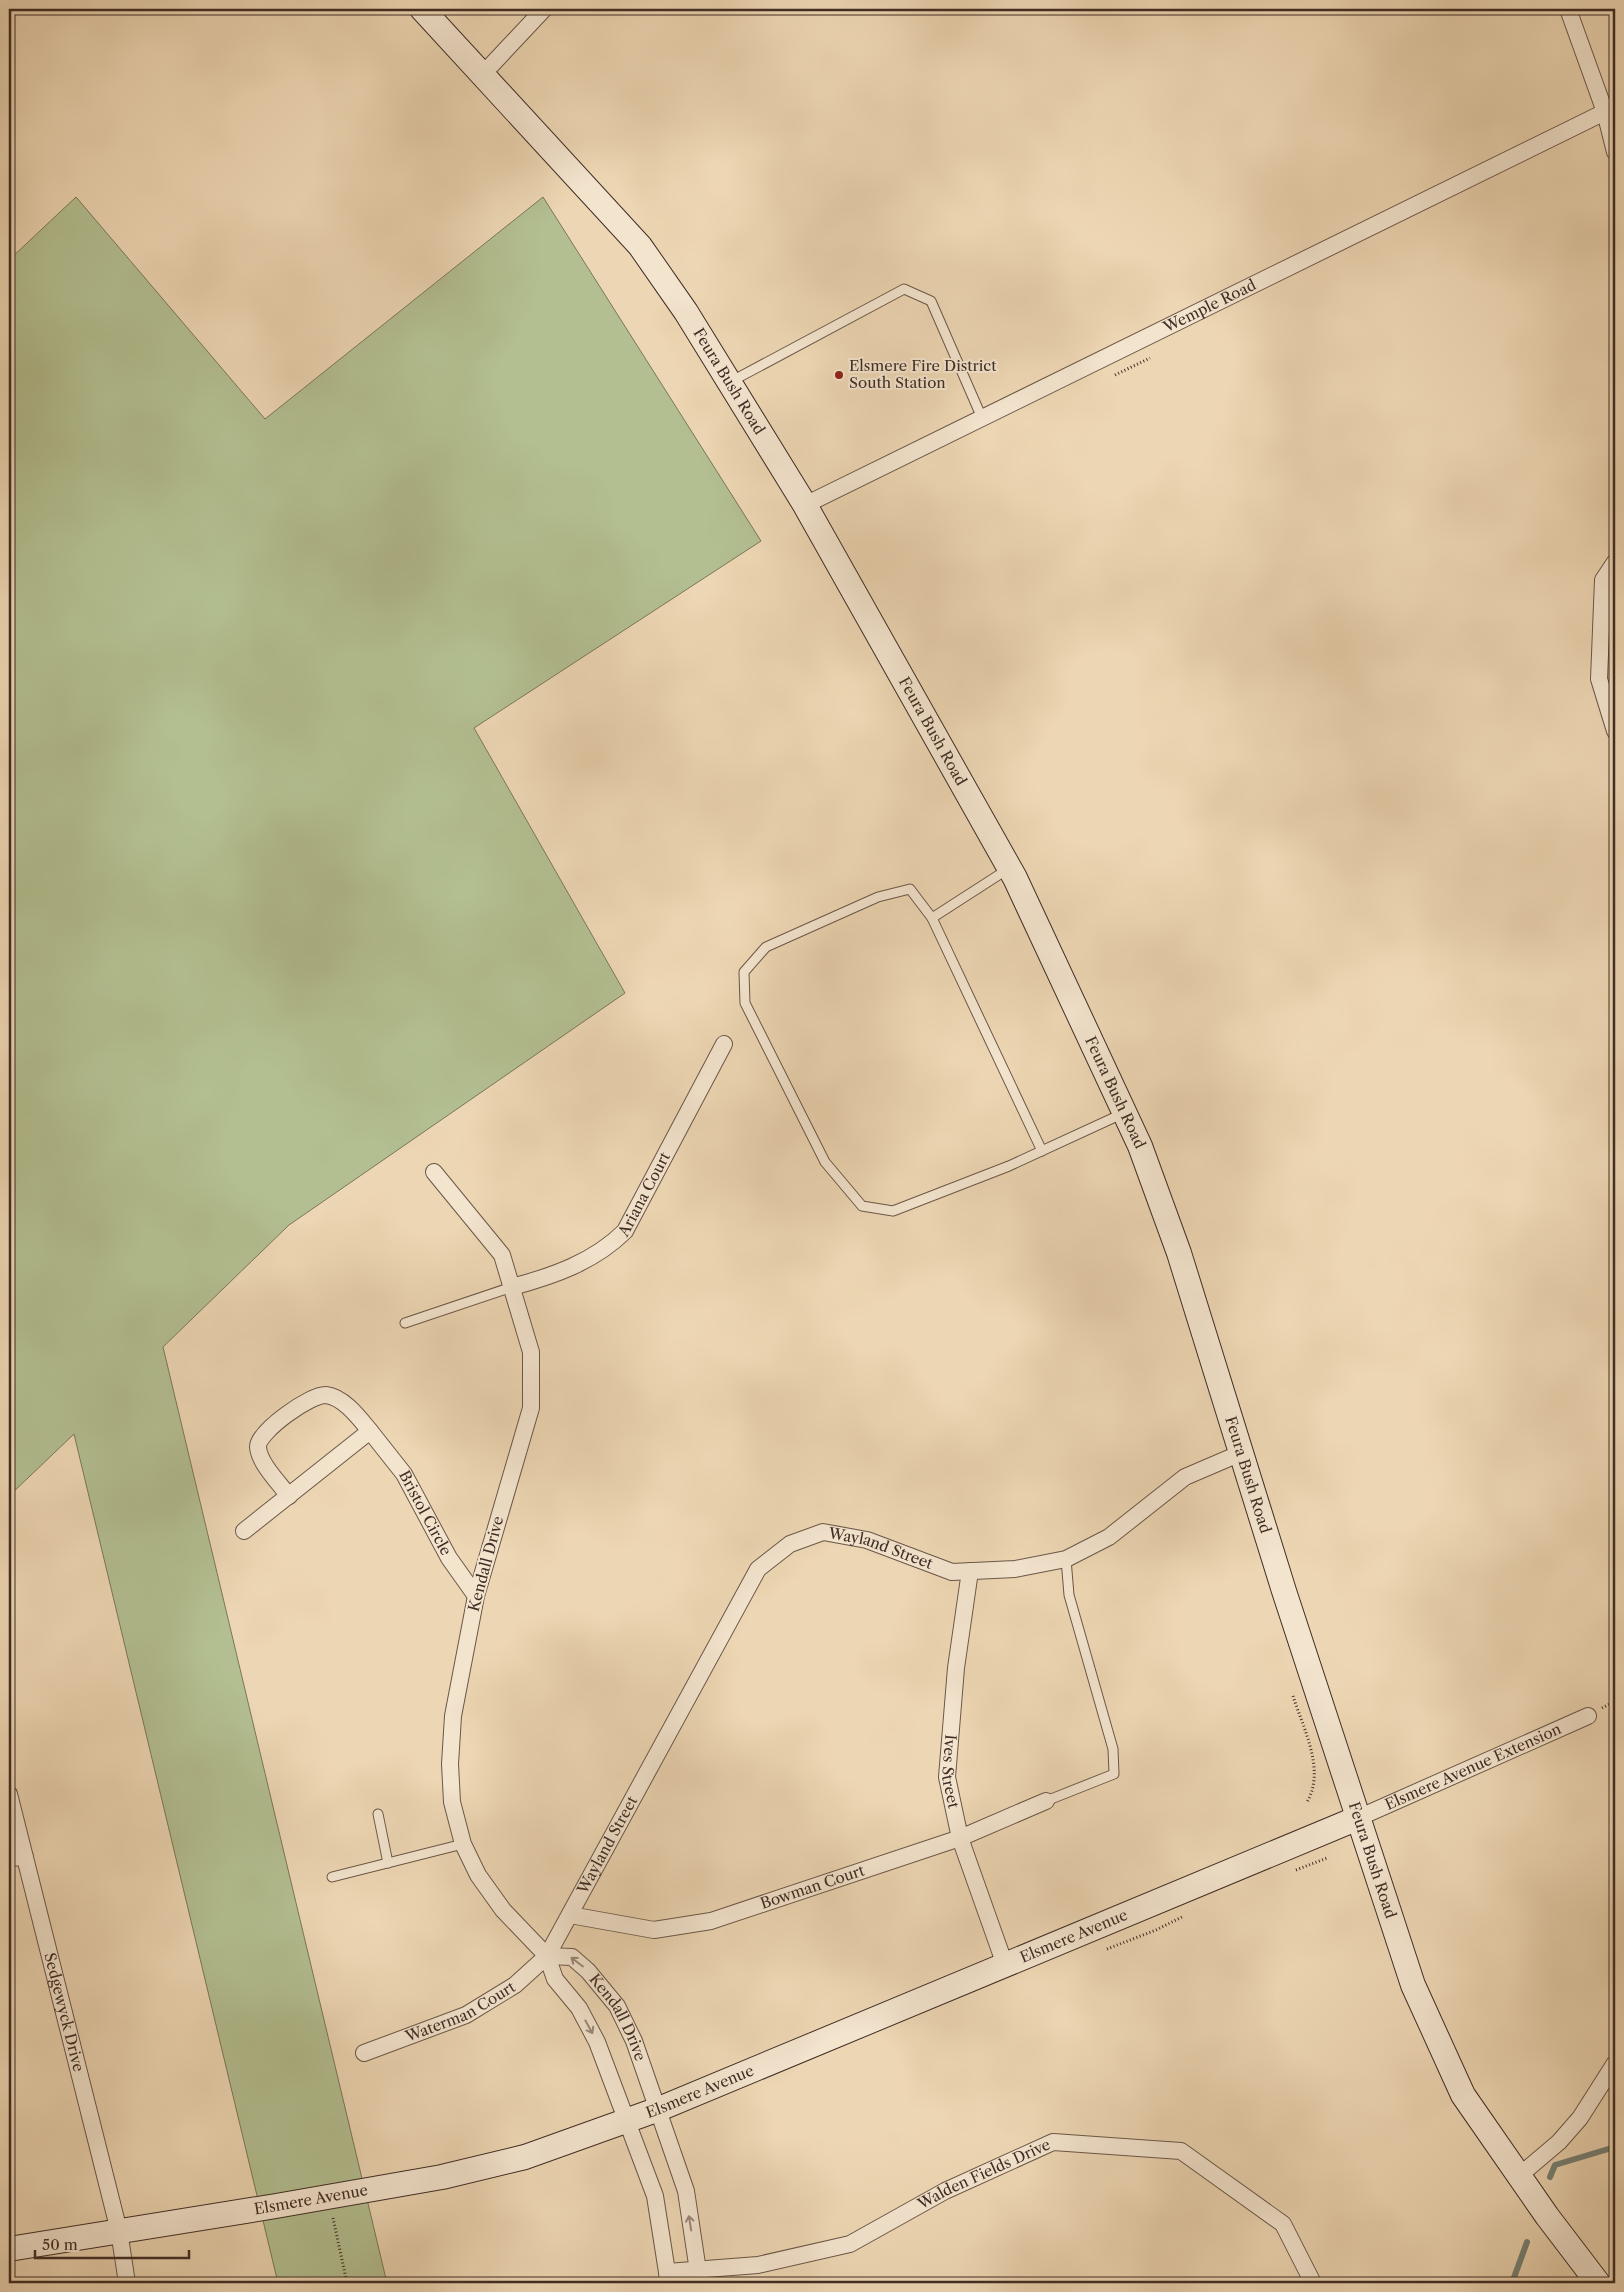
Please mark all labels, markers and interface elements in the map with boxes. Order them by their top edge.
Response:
street label: Wemple Road [1159,275,1259,337]
street label: Feura Bush Road [689,324,769,438]
place label: Elsmere Fire District South Station [849,356,997,392]
marker: Elsmere Fire District South Station [833,369,845,381]
street label: Feura Bush Road [895,674,971,789]
street label: Feura Bush Road [1081,1033,1150,1151]
street label: Ariana Court [613,1148,674,1241]
street label: Feura Bush Road [1221,1414,1275,1535]
street label: Bristol Circle [395,1467,456,1559]
street label: Kendall Drive [464,1514,507,1614]
street label: Wayland Street [826,1523,936,1573]
street label: Elsmere Avenue Extension [1382,1719,1565,1814]
street label: Ives Street [938,1734,964,1811]
street label: Wayland Street [572,1792,642,1898]
street label: Feura Bush Road [1345,1799,1401,1921]
street label: Bowman Court [758,1860,867,1913]
street label: Elsmere Avenue [1017,1905,1130,1967]
street label: Sedgewyck Drive [40,1950,89,2074]
one-way arrow [570,1957,584,1967]
street label: Kendall Drive [585,1970,650,2063]
street label: Waterman Court [402,1977,519,2046]
one-way arrow [584,2020,594,2035]
street label: Elsmere Avenue [643,2061,756,2122]
street label: Walden Fields Drive [913,2135,1053,2214]
street label: Elsmere Avenue [253,2180,369,2218]
one-way arrow [685,2215,695,2231]
scale bar [35,2227,189,2259]
text: 50 m [42,2235,78,2254]

